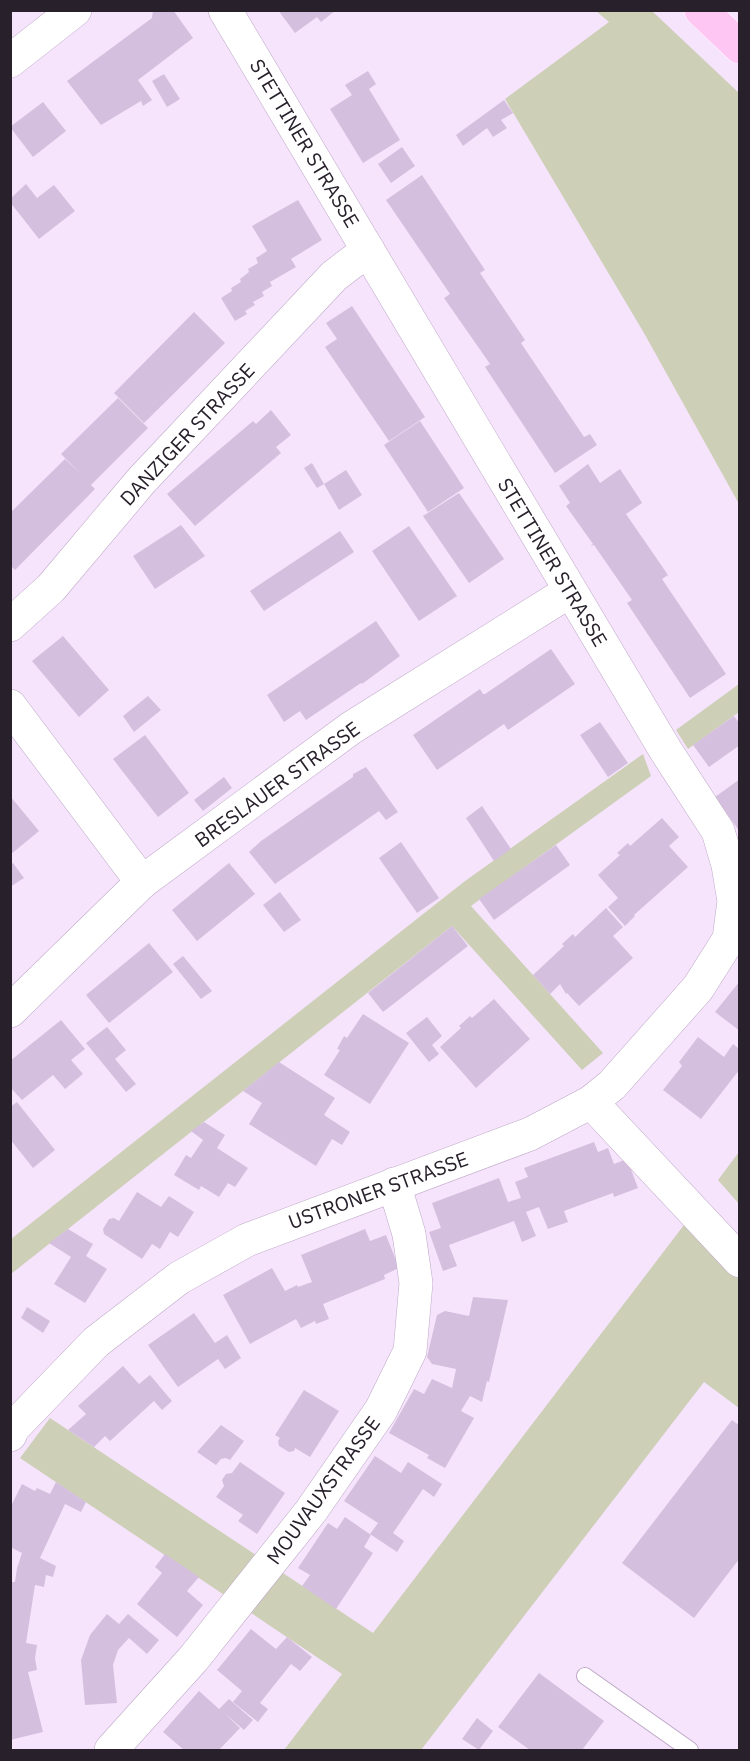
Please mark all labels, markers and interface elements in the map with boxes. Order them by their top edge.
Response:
street label: STETTINER STRASSE [244,54,366,232]
street label: DANZIGER STRASSE [114,357,260,511]
street label: STETTINER STRASSE [492,473,614,651]
street label: BRESLAUER STRASSE [189,715,365,853]
street label: USTRONER STRASSE [284,1145,472,1235]
street label: MOUVAUXSTRASSE [260,1411,386,1569]

